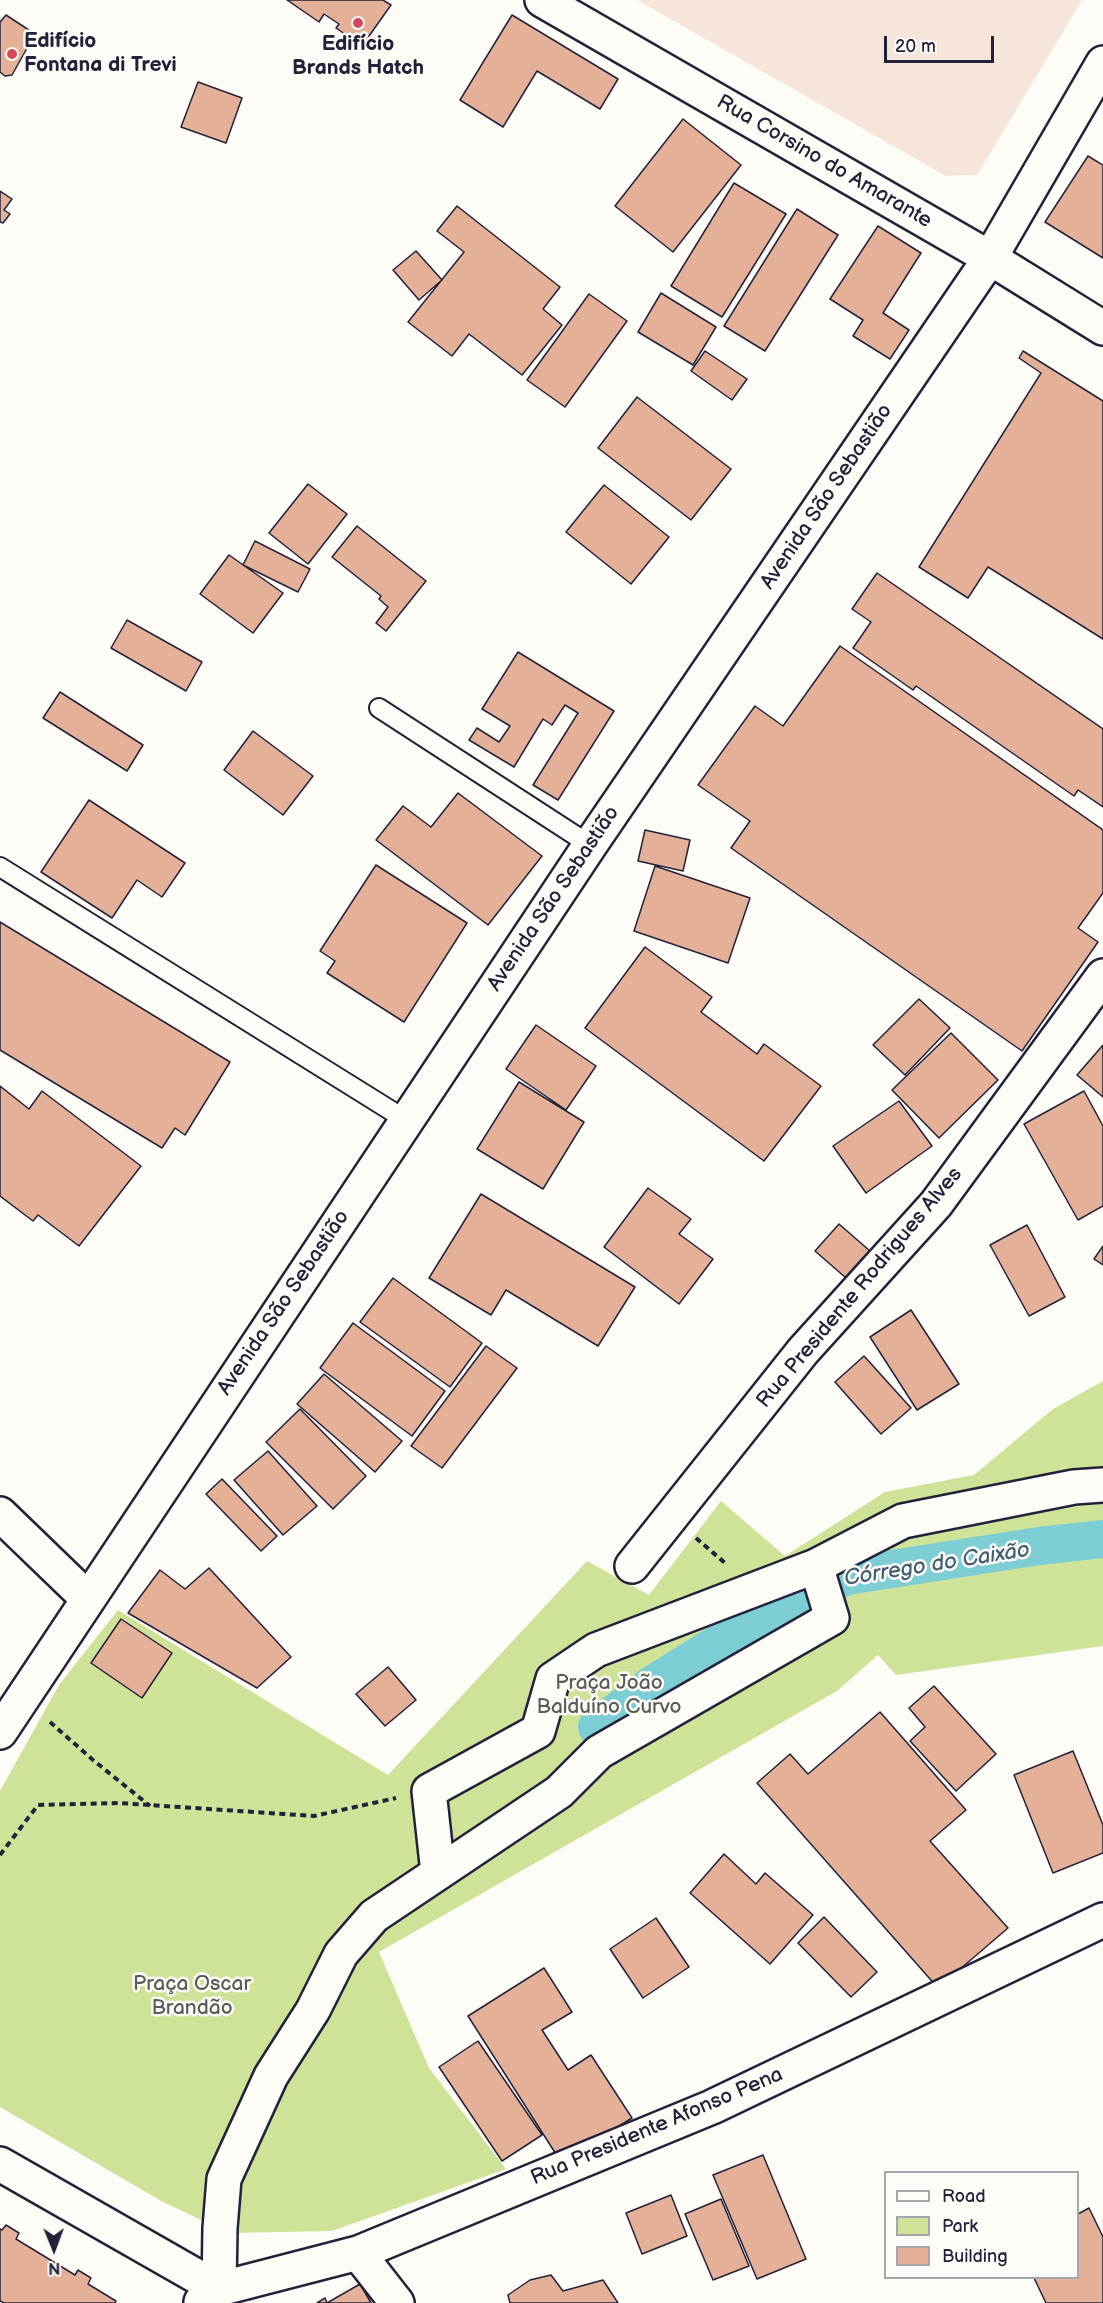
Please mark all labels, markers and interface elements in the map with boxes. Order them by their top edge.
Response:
marker: Edifício Brands Hatch [351,16,365,30]
scale bar [887,24,996,62]
place label: Edifício Fontana di Trevi [24,29,177,79]
place label: Edifício Brands Hatch [292,32,424,82]
text: 20 m [895,36,936,57]
marker: Edifício Fontana di Trevi [5,47,19,61]
street label: Rua Corsino do Amarante [712,90,936,234]
street label: Avenida São Sebastião [756,400,898,594]
street label: Avenida São Sebastião [483,802,625,996]
street label: Rua Presidente Rodrigues Alves [752,1162,968,1414]
street label: Avenida São Sebastião [213,1206,355,1400]
water label: Córrego do Caixão [842,1537,1032,1593]
park label: Praça João Balduíno Curvo [537,1671,681,1721]
park label: Praça Oscar Brandão [133,1972,251,2022]
street label: Rua Presidente Afonso Pena [527,2062,787,2192]
legend [884,2171,1079,2279]
text: Road [942,2186,986,2207]
text: Park [942,2216,978,2237]
north arrow [24,2219,84,2279]
text: Building [942,2246,1008,2267]
text: N [48,2258,61,2277]

